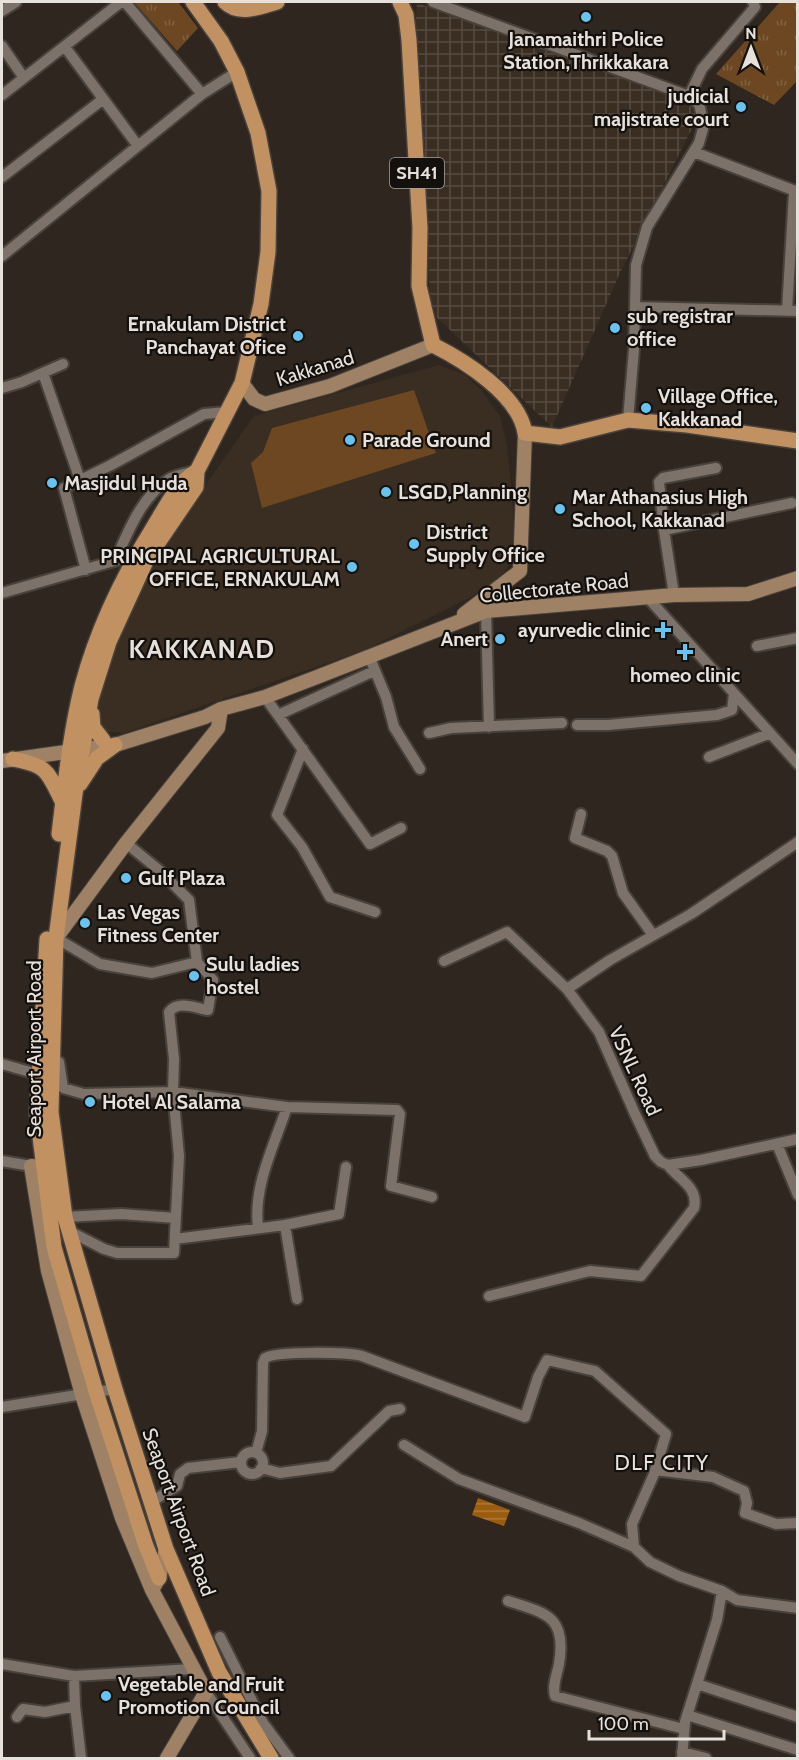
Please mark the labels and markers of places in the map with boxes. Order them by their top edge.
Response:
marker: Janamaithri Police Station,Thrikkakara [579,10,593,24]
place label: Janamaithri Police Station,Thrikkakara [503,27,669,74]
place label: judicial majistrate court [594,84,729,131]
marker: judicial majistrate court [734,100,748,114]
place label: sub registrar office [627,304,733,351]
place label: Ernakulam District Panchayat Ofice [128,312,286,359]
marker: sub registrar office [608,321,622,335]
marker: Ernakulam District Panchayat Ofice [291,329,305,343]
place label: Village Office, Kakkanad [658,384,778,431]
marker: Village Office, Kakkanad [639,401,653,415]
place label: Parade Ground [362,428,491,452]
marker: Parade Ground [343,433,357,447]
place label: Masjidul Huda [64,471,188,495]
marker: Masjidul Huda [45,476,59,490]
place label: LSGD,Planning [398,480,527,504]
marker: LSGD,Planning [379,485,393,499]
place label: Mar Athanasius High School, Kakkanad [572,485,748,532]
marker: Mar Athanasius High School, Kakkanad [553,502,567,516]
place label: District Supply Office [426,520,545,567]
marker: District Supply Office [407,537,421,551]
place label: PRINCIPAL AGRICULTURAL OFFICE, ERNAKULAM [100,544,340,591]
marker: PRINCIPAL AGRICULTURAL OFFICE, ERNAKULAM [345,560,359,574]
place label: ayurvedic clinic [518,618,650,642]
marker: ayurvedic clinic [654,621,672,639]
place label: Anert [441,627,488,651]
marker: Anert [493,632,507,646]
marker: homeo clinic [676,643,694,661]
place label: homeo clinic [630,663,740,687]
place label: Gulf Plaza [138,866,225,890]
marker: Gulf Plaza [119,871,133,885]
place label: Las Vegas Fitness Center [97,900,219,947]
marker: Las Vegas Fitness Center [78,916,92,930]
place label: Sulu ladies hostel [206,952,299,999]
marker: Sulu ladies hostel [187,969,201,983]
place label: Hotel Al Salama [102,1090,241,1114]
marker: Hotel Al Salama [83,1095,97,1109]
place label: Vegetable and Fruit Promotion Council [118,1672,284,1719]
marker: Vegetable and Fruit Promotion Council [99,1689,113,1703]

